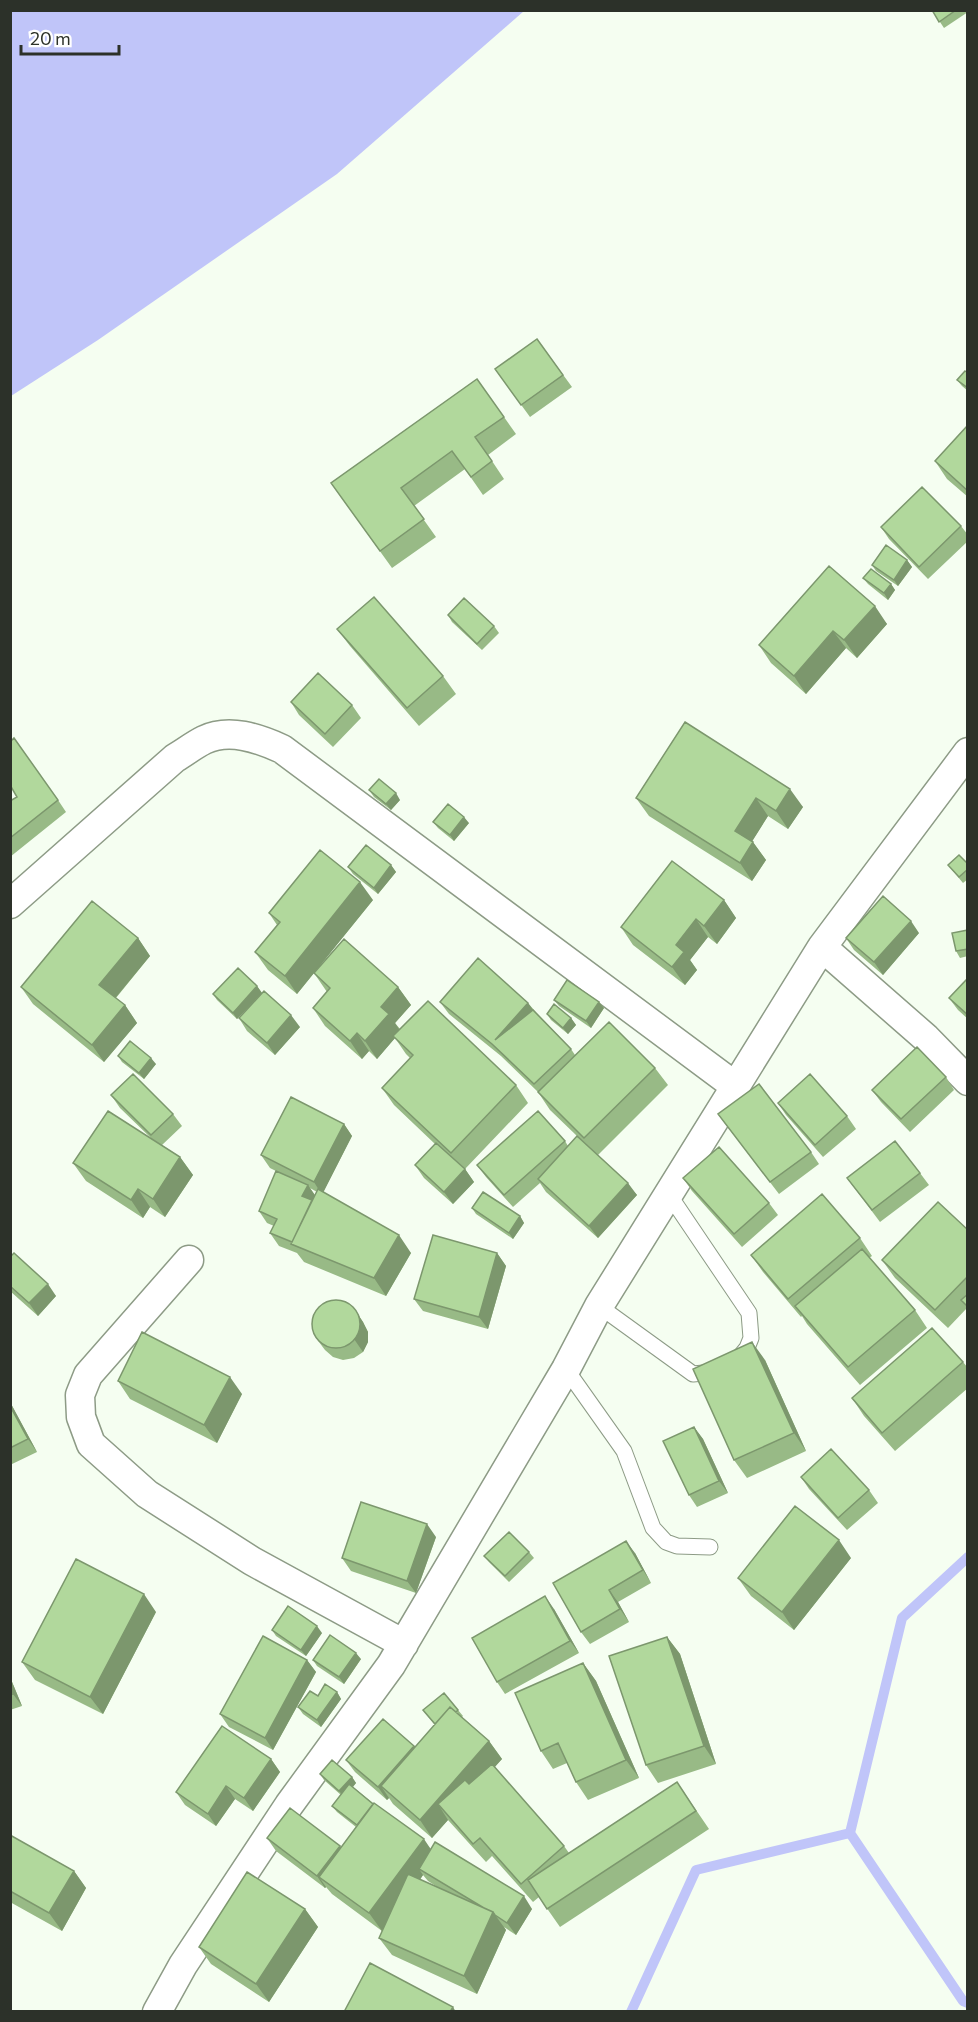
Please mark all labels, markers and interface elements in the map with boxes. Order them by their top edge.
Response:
scale bar [21,18,118,56]
text: 20 m [30,27,71,49]

